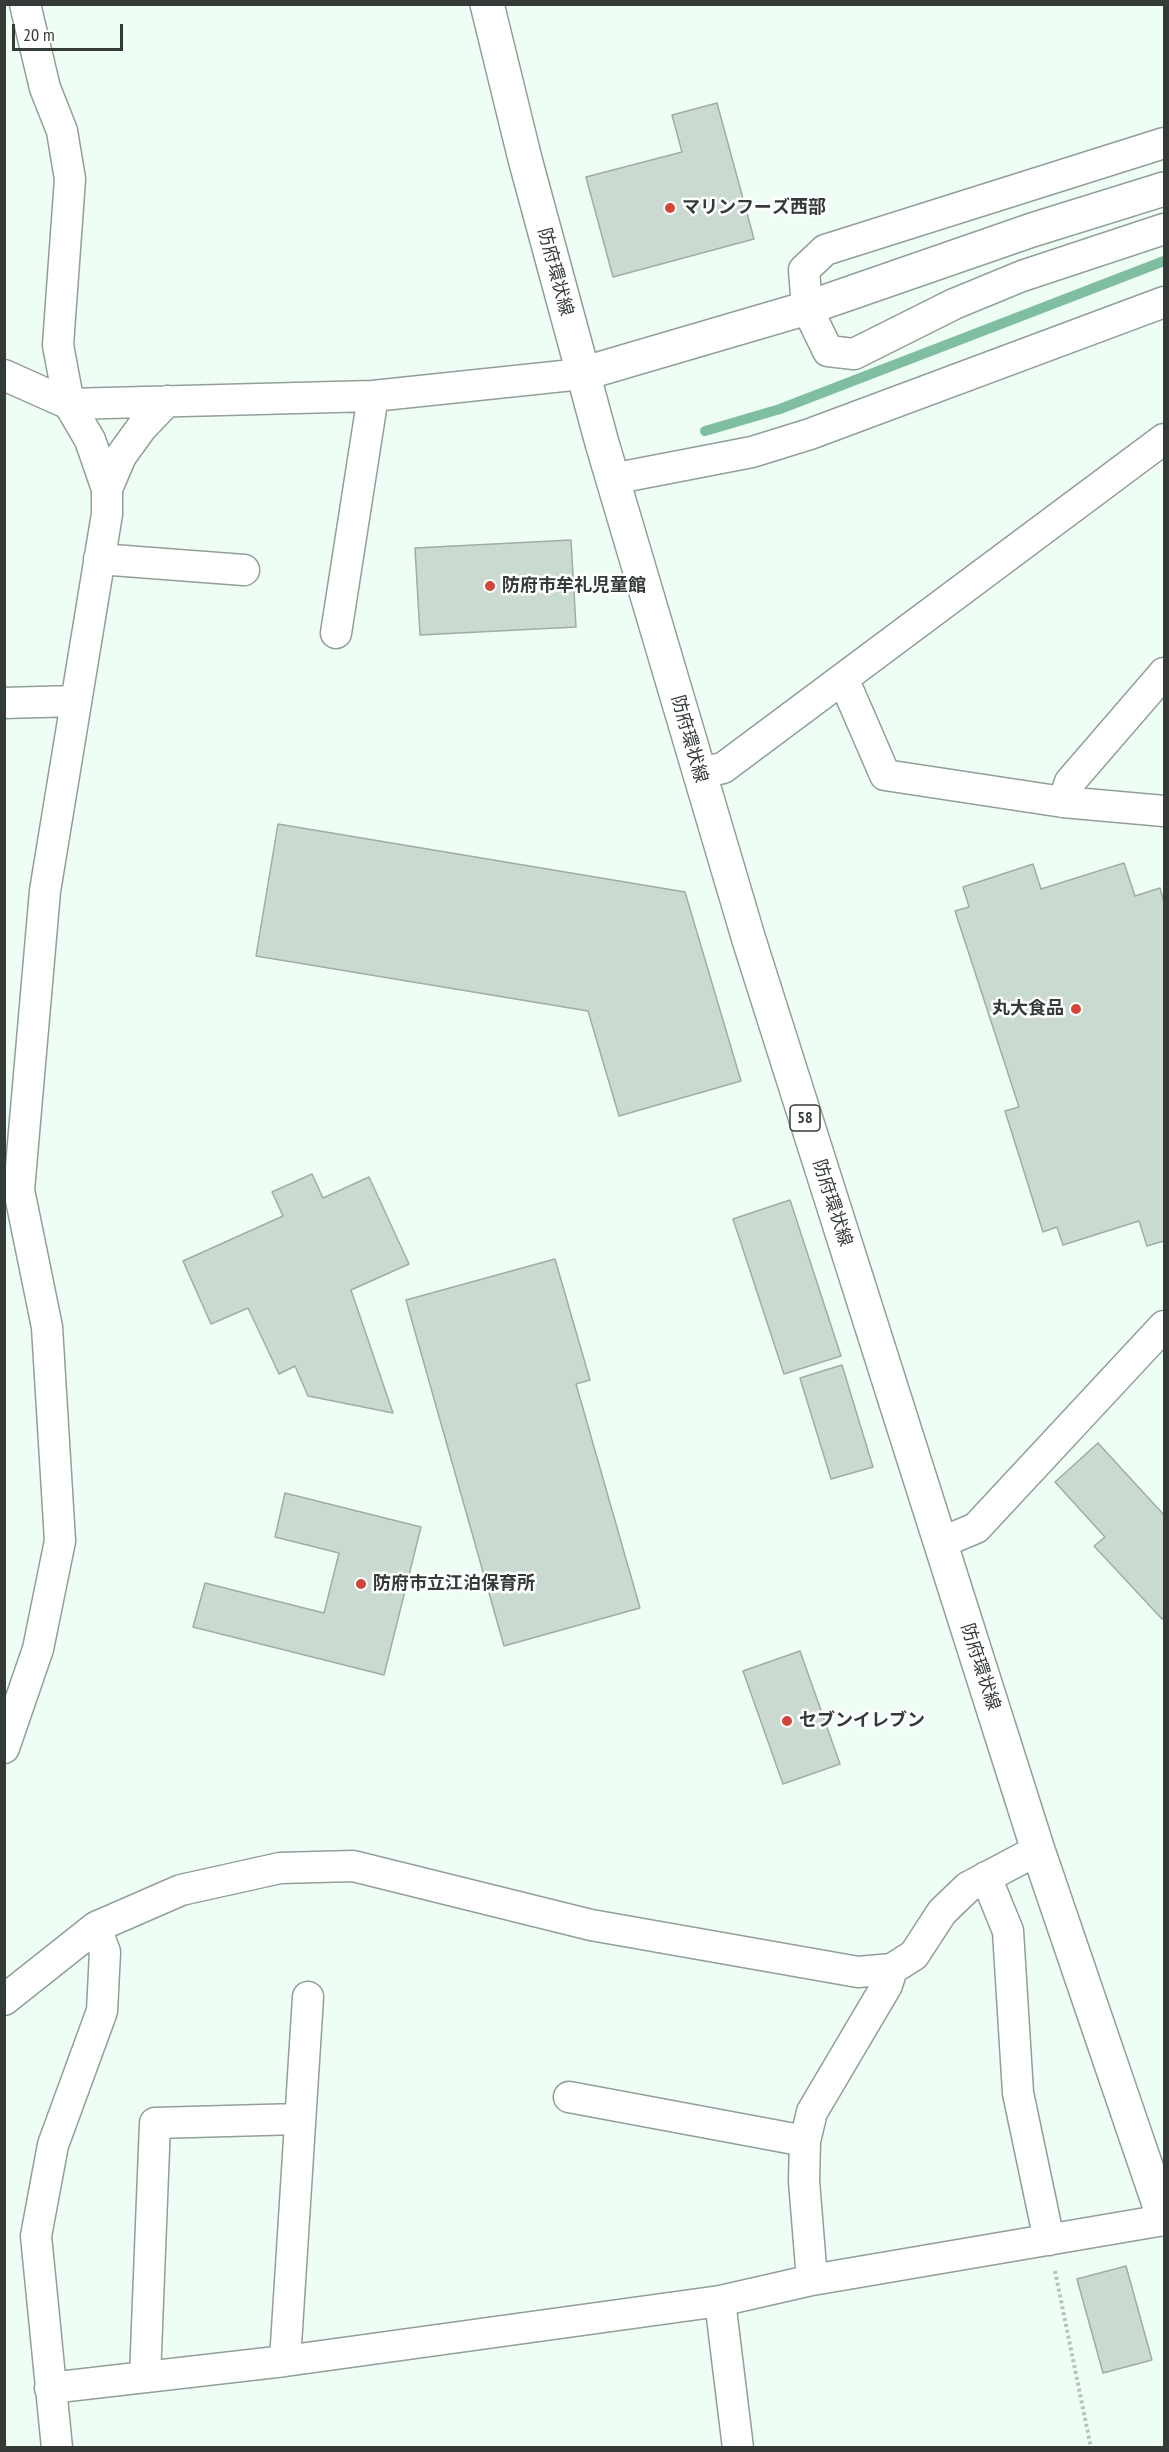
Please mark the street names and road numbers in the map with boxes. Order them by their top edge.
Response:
street label: 防府環状線 [533,226,577,318]
street label: 防府環状線 [666,693,712,785]
road number: 58 [790,1105,820,1131]
street label: 防府環状線 [808,1157,856,1249]
street label: 防府環状線 [956,1621,1004,1713]

